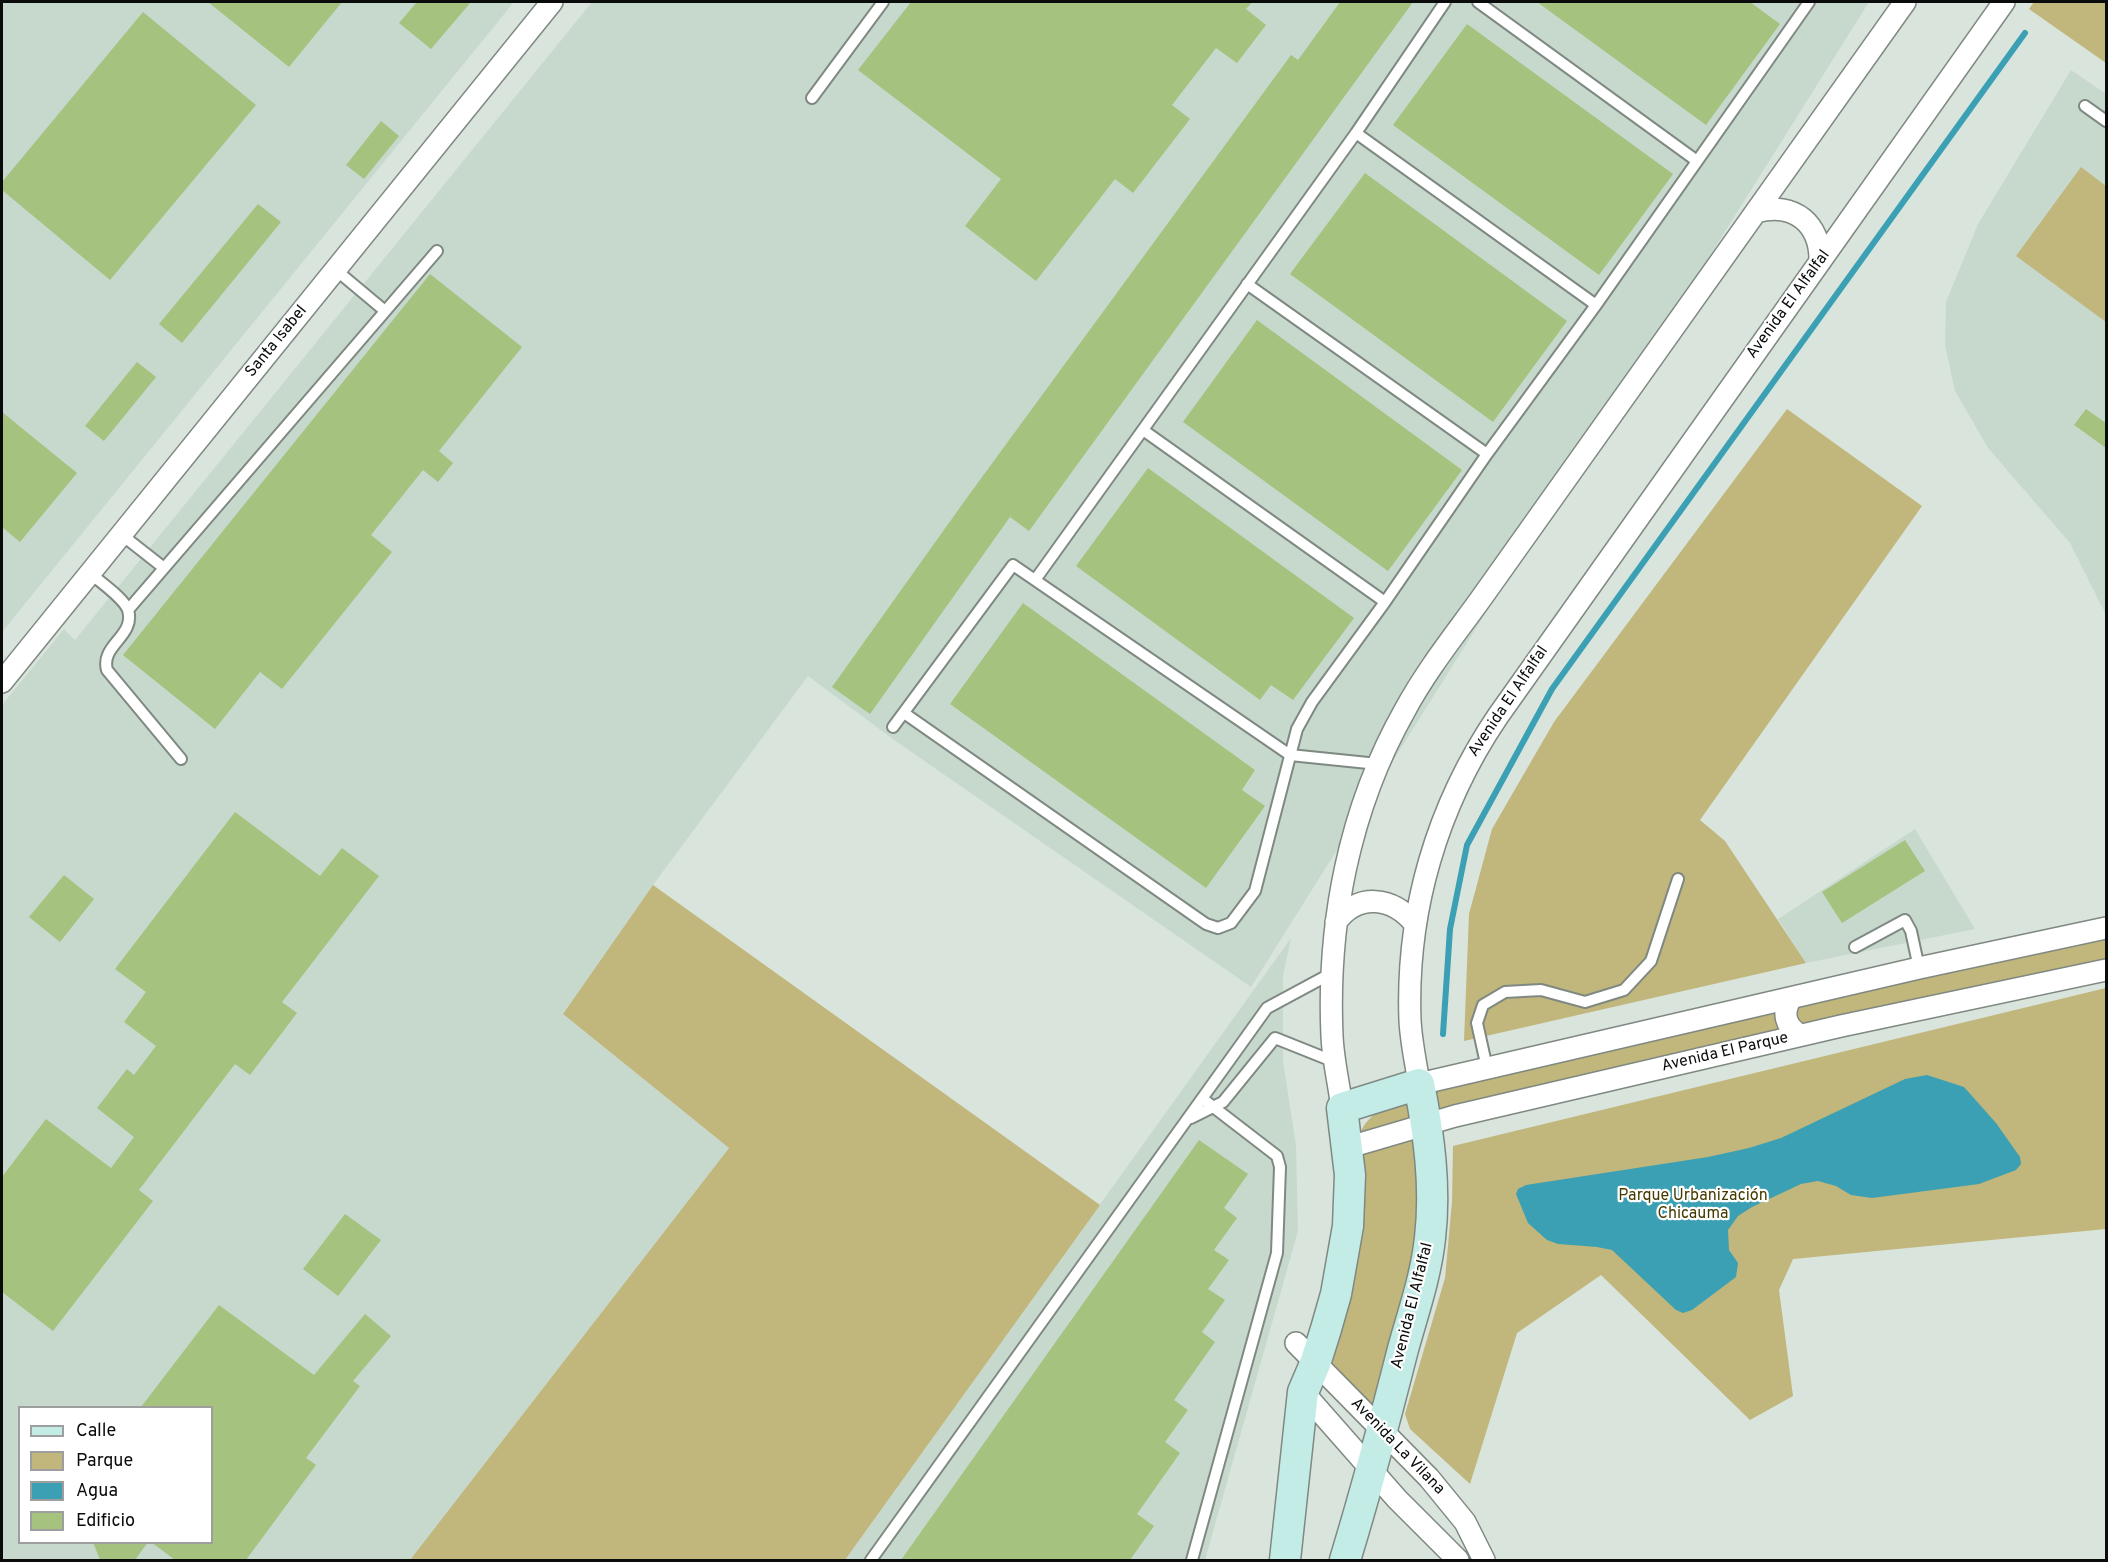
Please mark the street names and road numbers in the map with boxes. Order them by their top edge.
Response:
street label: Avenida El Alfalfal [1743,247,1835,363]
street label: Santa Isabel [242,302,312,382]
street label: Avenida El Alfalfal [1465,643,1553,761]
street label: Avenida El Parque [1660,1029,1790,1077]
street label: Avenida El Alfalfal [1388,1241,1438,1371]
street label: Avenida La Vilana [1346,1395,1448,1499]

